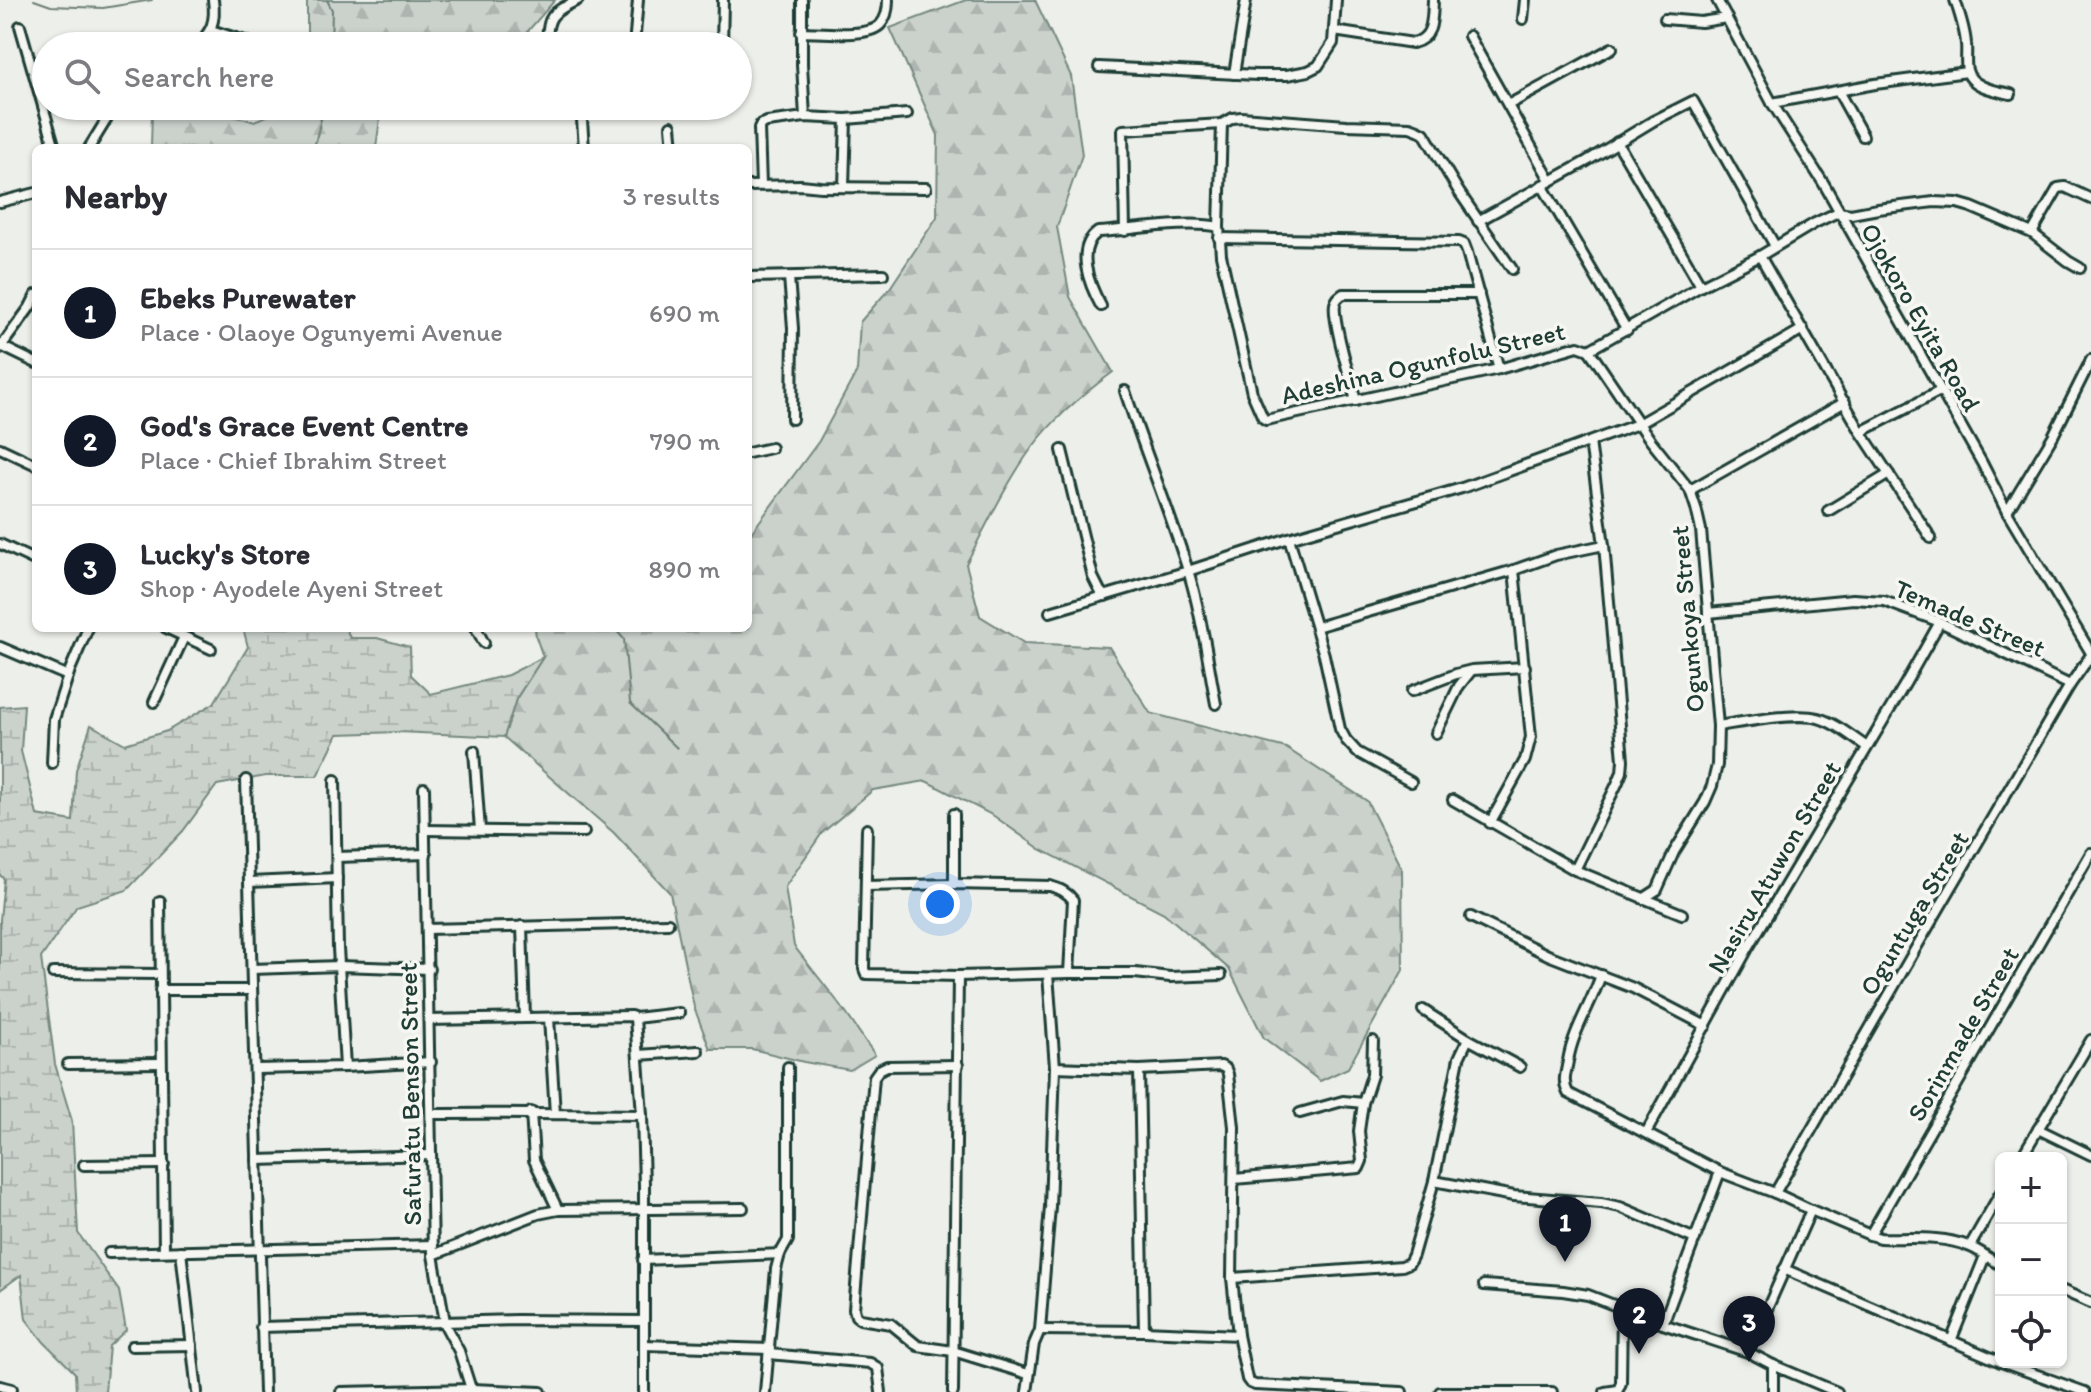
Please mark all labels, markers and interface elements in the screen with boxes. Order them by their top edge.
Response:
search box [32,32,752,120]
icon: search [60,54,104,98]
text: Search here [124,58,274,95]
text: Nearby [64,176,167,217]
text: 3 results [623,180,720,212]
street label: Ojokoro Eyita Road [1854,217,1988,417]
text: Ebeks Purewater [140,279,355,316]
text: 1 [84,297,96,329]
text: 690 m [649,297,720,329]
street label: Adeshina Ogunfolu Street [1278,315,1568,411]
text: Place · Olaoye Ogunyemi Avenue [140,316,503,348]
text: God's Grace Event Centre [140,407,469,444]
text: 2 [83,425,97,457]
text: 790 m [650,425,720,457]
text: Place · Chief Ibrahim Street [140,444,447,476]
street label: Ogunkoya Street [1663,524,1711,714]
text: Lucky's Store [140,535,310,572]
text: 3 [83,553,97,585]
text: 890 m [648,553,720,585]
text: Shop · Ayodele Ayeni Street [140,572,443,604]
street label: Temade Street [1890,572,2050,664]
street label: Nasiru Atuwon Street [1700,755,1848,979]
street label: Oguntuga Street [1852,825,1976,1001]
your location [920,884,960,924]
street label: Sorinmade Street [1900,941,2026,1127]
street label: Safuratu Benson Street [392,962,428,1226]
map controls [1995,1152,2067,1368]
button: + [1995,1152,2067,1224]
pin: 1 [1539,1196,1591,1262]
button: − [1995,1224,2067,1296]
pin: 2 [1613,1288,1665,1354]
pin: 3 [1723,1296,1775,1362]
button: locate [1995,1296,2067,1368]

